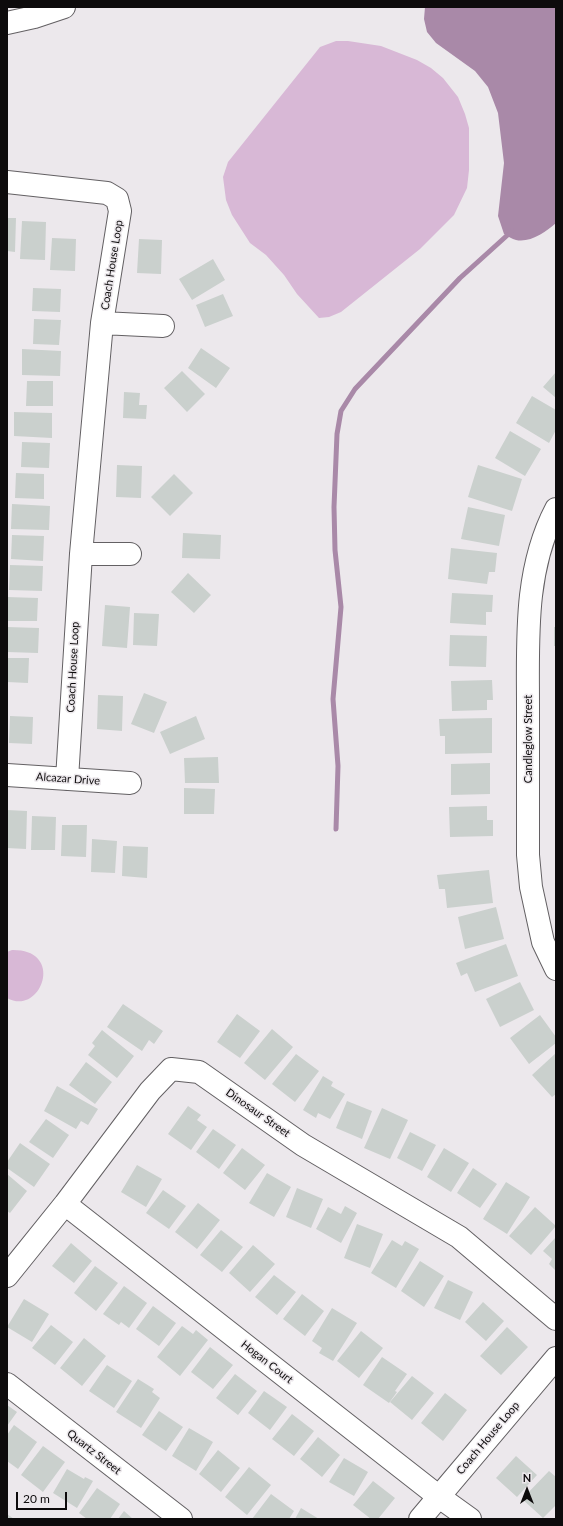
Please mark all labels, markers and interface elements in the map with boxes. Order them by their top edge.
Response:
street label: Coach House Loop [98,219,126,311]
street label: Coach House Loop [64,621,82,713]
street label: Candleglow Street [521,695,535,783]
street label: Alcazar Drive [36,770,100,788]
street label: Dinosaur Street [223,1086,293,1140]
street label: Hogan Court [238,1338,296,1386]
street label: Coach House Loop [454,1399,522,1477]
street label: Quartz Street [64,1427,124,1477]
north arrow [507,1470,547,1510]
text: N [523,1471,531,1484]
scale bar [18,1484,69,1510]
text: 20 m [23,1491,50,1506]

